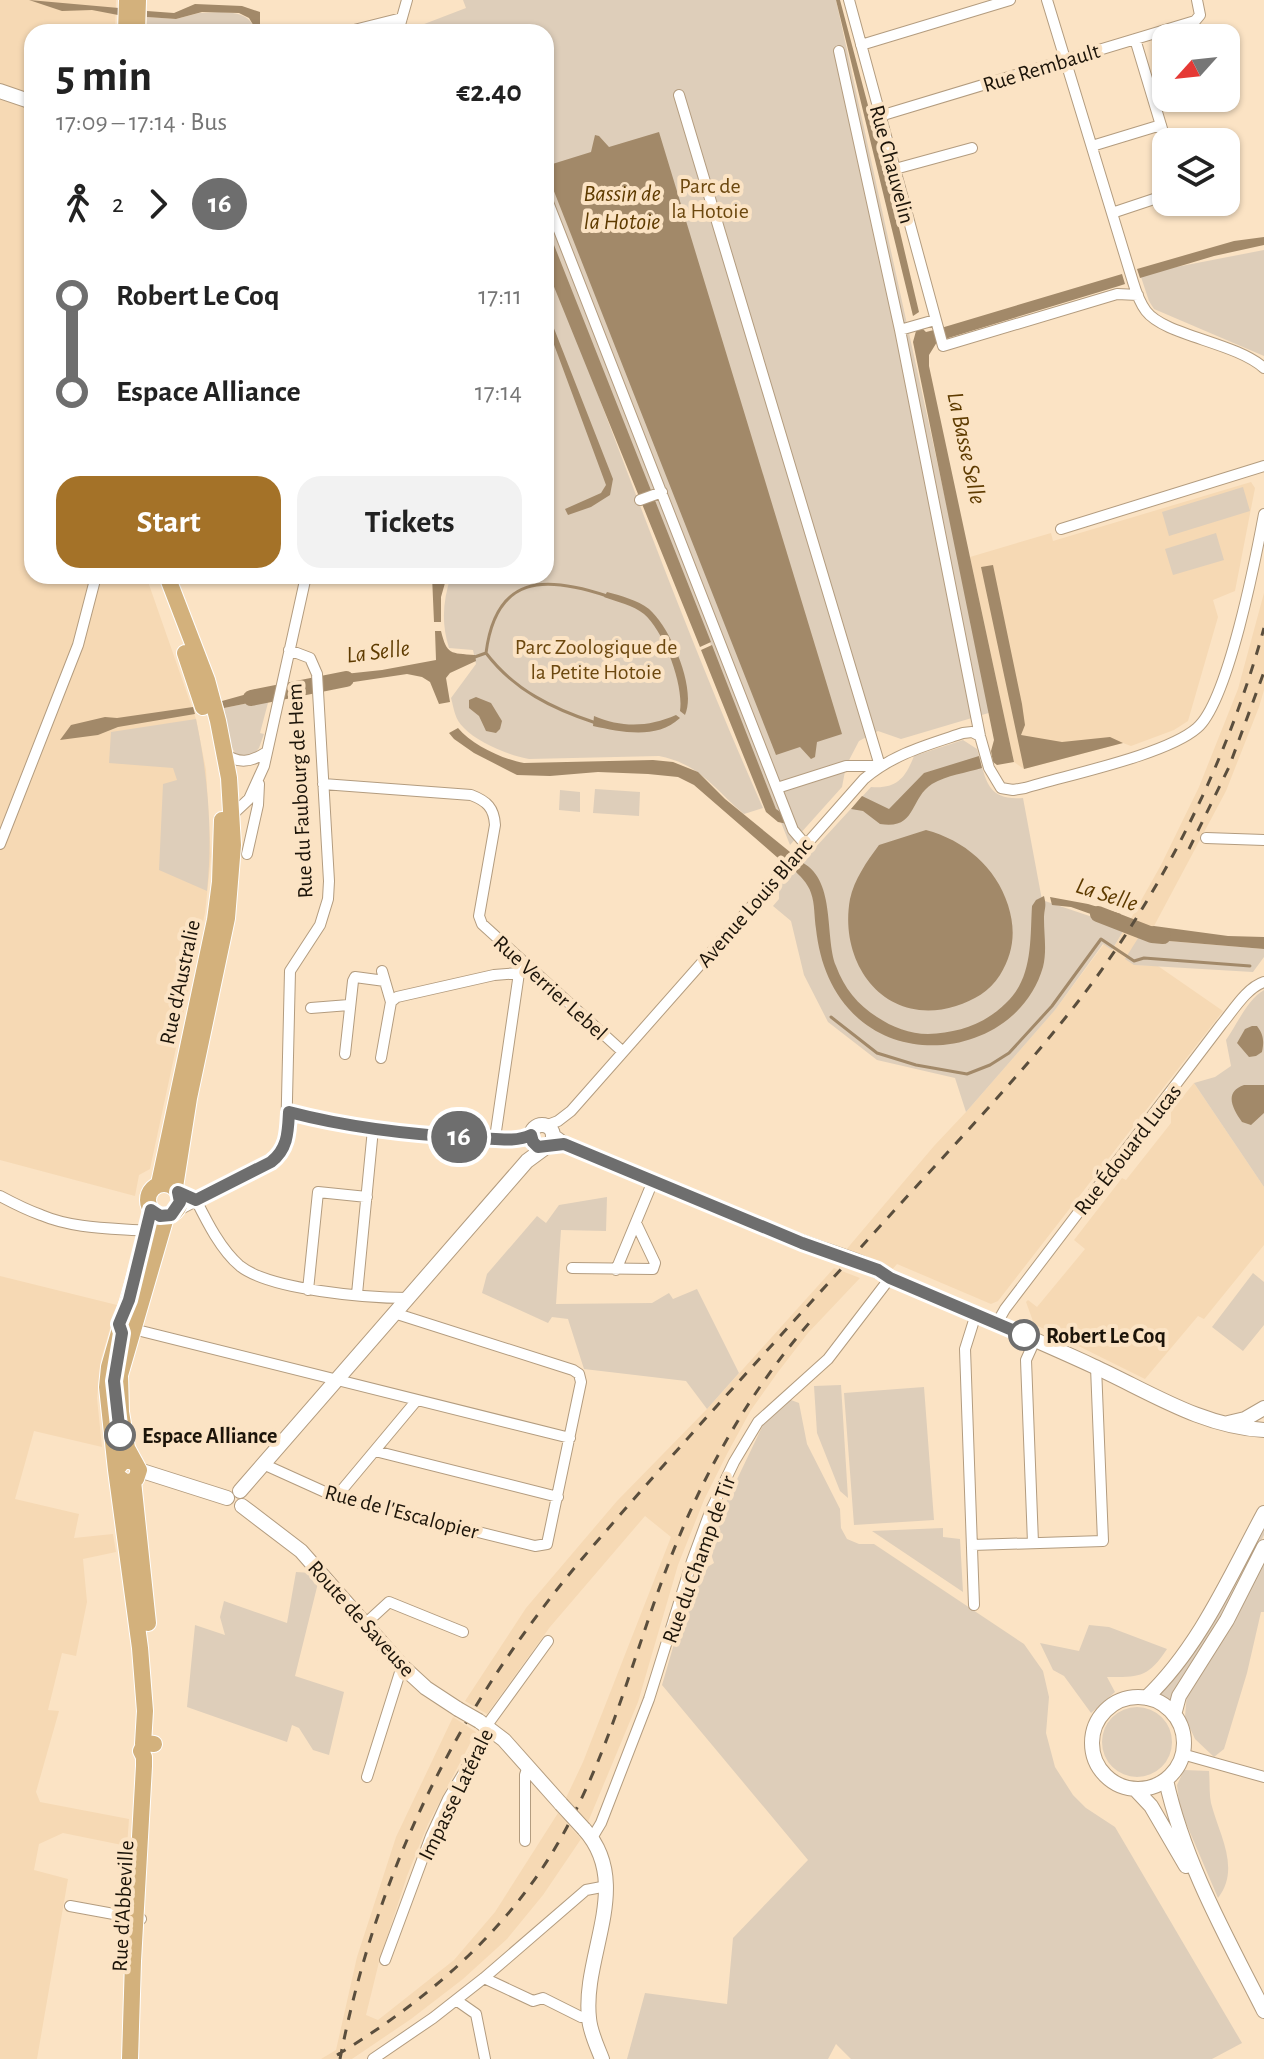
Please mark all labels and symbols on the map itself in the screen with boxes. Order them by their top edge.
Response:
north arrow [1152,24,1240,112]
street label: Rue Rembault [980,40,1102,96]
street label: Rue Chauvelin [866,103,918,226]
park label: Parc de la Hotoie [671,175,749,222]
water label: Bassin de la Hotoie [583,182,661,234]
water label: La Basse Selle [942,390,990,507]
water label: La Selle [345,636,411,668]
park label: Parc Zoologique de la Petite Hotoie [515,636,677,683]
street label: Rue du Faubourg de Hem [283,683,317,899]
street label: Avenue Louis Blanc [693,834,817,971]
water label: La Selle [1073,874,1141,916]
street label: Rue d'Australie [156,918,204,1047]
street label: Rue Verrier Lebel [489,931,611,1044]
street label: Rue Édouard Lucas [1069,1080,1185,1219]
line badge: 16 [423,1111,495,1163]
marker: Robert Le Coq [1009,1320,1039,1350]
place label: Robert Le Coq [1046,1325,1166,1347]
marker: Espace Alliance [105,1420,135,1450]
place label: Espace Alliance [142,1425,277,1447]
street label: Rue du Champ de Tir [658,1473,739,1646]
street label: Rue de l'Escalopier [323,1481,481,1543]
street label: Route de Saveuse [304,1556,419,1681]
street label: Impasse Latérale [415,1725,497,1864]
street label: Rue d'Abbeville [109,1840,137,1972]

